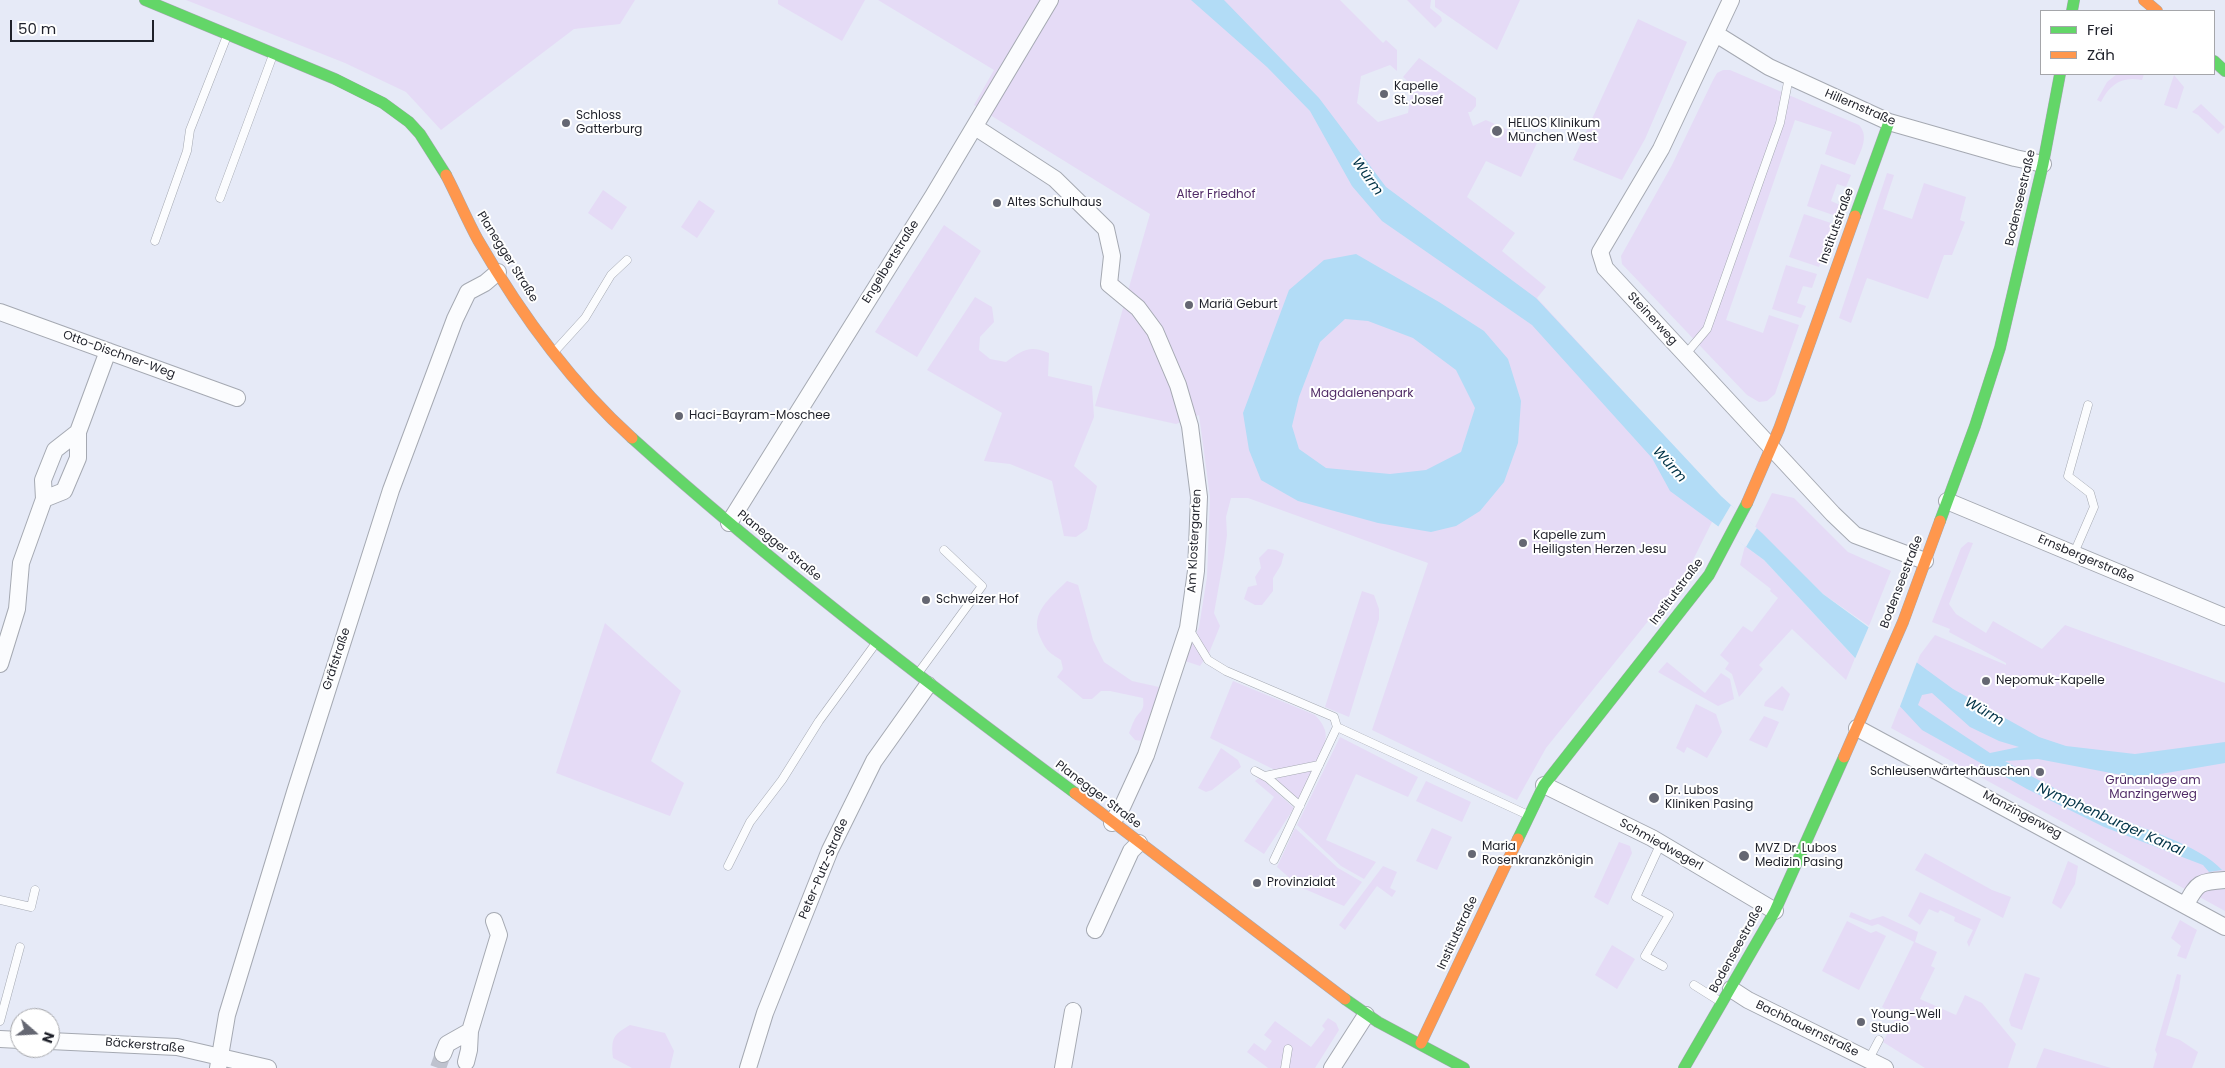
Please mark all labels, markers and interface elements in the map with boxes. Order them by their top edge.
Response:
scale bar [12,10,156,42]
legend [2040,10,2215,75]
text: 50 m [18,18,56,39]
text: Frei [2087,19,2113,40]
text: Zäh [2087,44,2115,65]
place label: Kapelle St. Josef [1394,80,1443,108]
street label: Hillernstraße [1822,87,1898,129]
marker: Kapelle St. Josef [1378,88,1390,100]
place label: Schloss Gatterburg [576,109,642,137]
marker: Schloss Gatterburg [560,117,572,129]
place label: HELIOS Klinikum München West [1508,117,1600,145]
marker: HELIOS Klinikum München West [1490,124,1504,138]
street label: Bodenseestraße [2003,149,2039,247]
water label: Würm [1348,155,1386,199]
street label: Institutstraße [1817,186,1857,266]
park label: Alter Friedhof [1177,188,1255,202]
place label: Altes Schulhaus [1007,196,1102,210]
marker: Altes Schulhaus [991,197,1003,209]
street label: Planegger Straße [473,209,541,305]
street label: Engelbertstraße [860,218,922,306]
street label: Steinerweg [1624,290,1680,348]
place label: Mariä Geburt [1199,298,1278,312]
marker: Mariä Geburt [1183,299,1195,311]
street label: Otto-Dischner-Weg [61,328,177,382]
park label: Magdalenenpark [1311,387,1413,401]
place label: Haci-Bayram-Moschee [689,409,830,423]
marker: Haci-Bayram-Moschee [673,410,685,422]
water label: Würm [1649,444,1689,486]
street label: Am Klostergarten [1185,489,1205,593]
street label: Planegger Straße [734,508,824,584]
place label: Kapelle zum Heiligsten Herzen Jesu [1533,529,1666,557]
street label: Ernsbergerstraße [2036,532,2136,586]
street label: Bodenseestraße [1878,534,1926,630]
marker: Kapelle zum Heiligsten Herzen Jesu [1517,537,1529,549]
street label: Institutstraße [1647,556,1707,628]
place label: Schweizer Hof [936,593,1019,607]
marker: Schweizer Hof [920,594,932,606]
street label: Gräfstraße [320,626,354,692]
place label: Nepomuk-Kapelle [1996,674,2105,688]
marker: Nepomuk-Kapelle [1980,675,1992,687]
water label: Würm [1961,694,2007,730]
street label: Planegger Straße [1052,758,1144,832]
place label: Schleusenwärterhäuschen [1870,765,2030,779]
marker: Schleusenwärterhäuschen [2034,766,2046,778]
park label: Grünanlage am Manzingerweg [2105,774,2201,802]
water label: Nymphenburger Kanal [2034,780,2186,860]
place label: Dr. Lubos Kliniken Pasing [1665,784,1753,812]
street label: Manzingerweg [1980,788,2064,842]
marker: Dr. Lubos Kliniken Pasing [1647,791,1661,805]
street label: Peter-Putz-Straße [796,816,852,922]
street label: Schmiedwegerl [1617,816,1705,874]
place label: Maria Rosenkranzkönigin [1482,840,1594,868]
place label: MVZ Dr. Lubos Medizin Pasing [1755,842,1843,870]
marker: Maria Rosenkranzkönigin [1466,848,1478,860]
marker: MVZ Dr. Lubos Medizin Pasing [1737,849,1751,863]
place label: Provinzialat [1267,876,1335,890]
marker: Provinzialat [1251,877,1263,889]
street label: Institutstraße [1435,894,1481,972]
street label: Bodenseestraße [1707,903,1767,995]
street label: Bachbauernstraße [1753,998,1861,1060]
north arrow [10,1008,60,1058]
place label: Young-Well Studio [1871,1008,1941,1036]
marker: Young-Well Studio [1855,1016,1867,1028]
text: N [37,1029,59,1046]
street label: Bäckerstraße [105,1035,185,1057]

